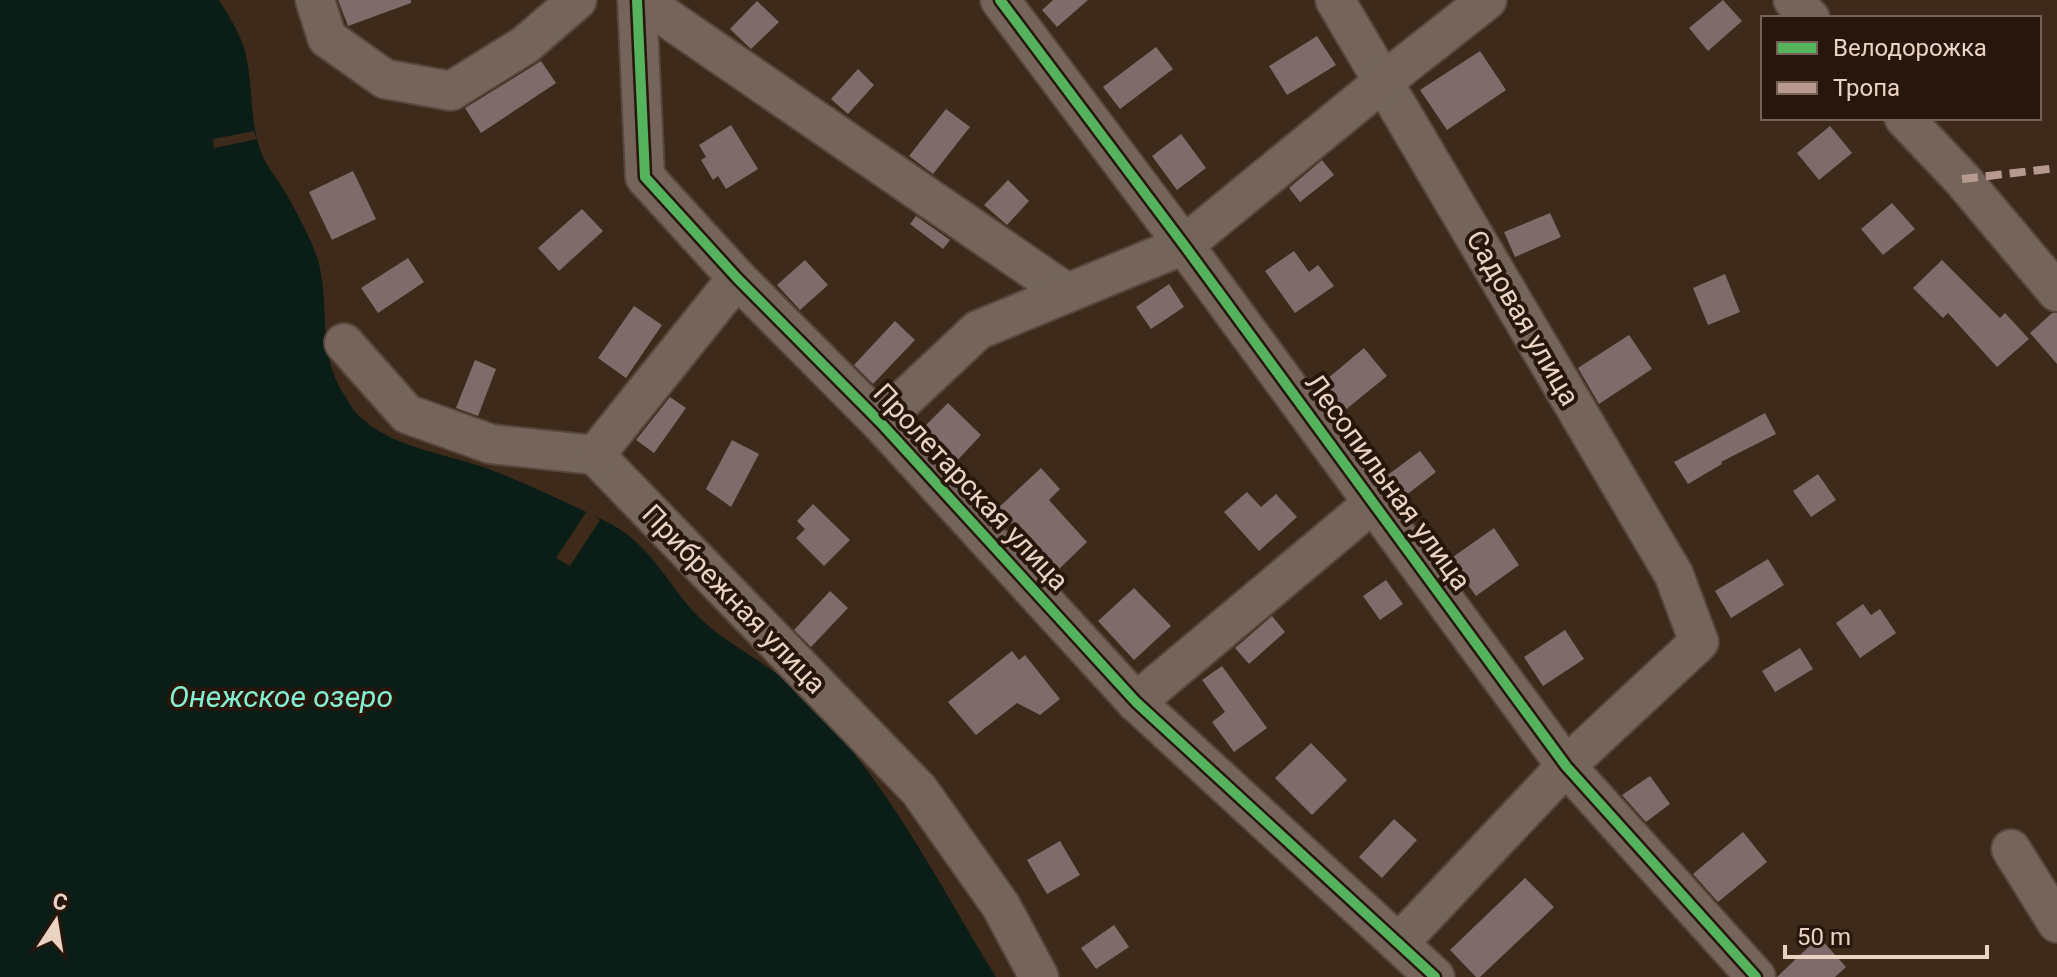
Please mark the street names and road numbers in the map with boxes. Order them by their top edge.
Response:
street label: Садовая улица [1460,225,1586,411]
street label: Лесопильная улица [1298,367,1478,597]
street label: Пролетарская улица [867,377,1075,597]
street label: Прибрежная улица [635,498,833,700]

